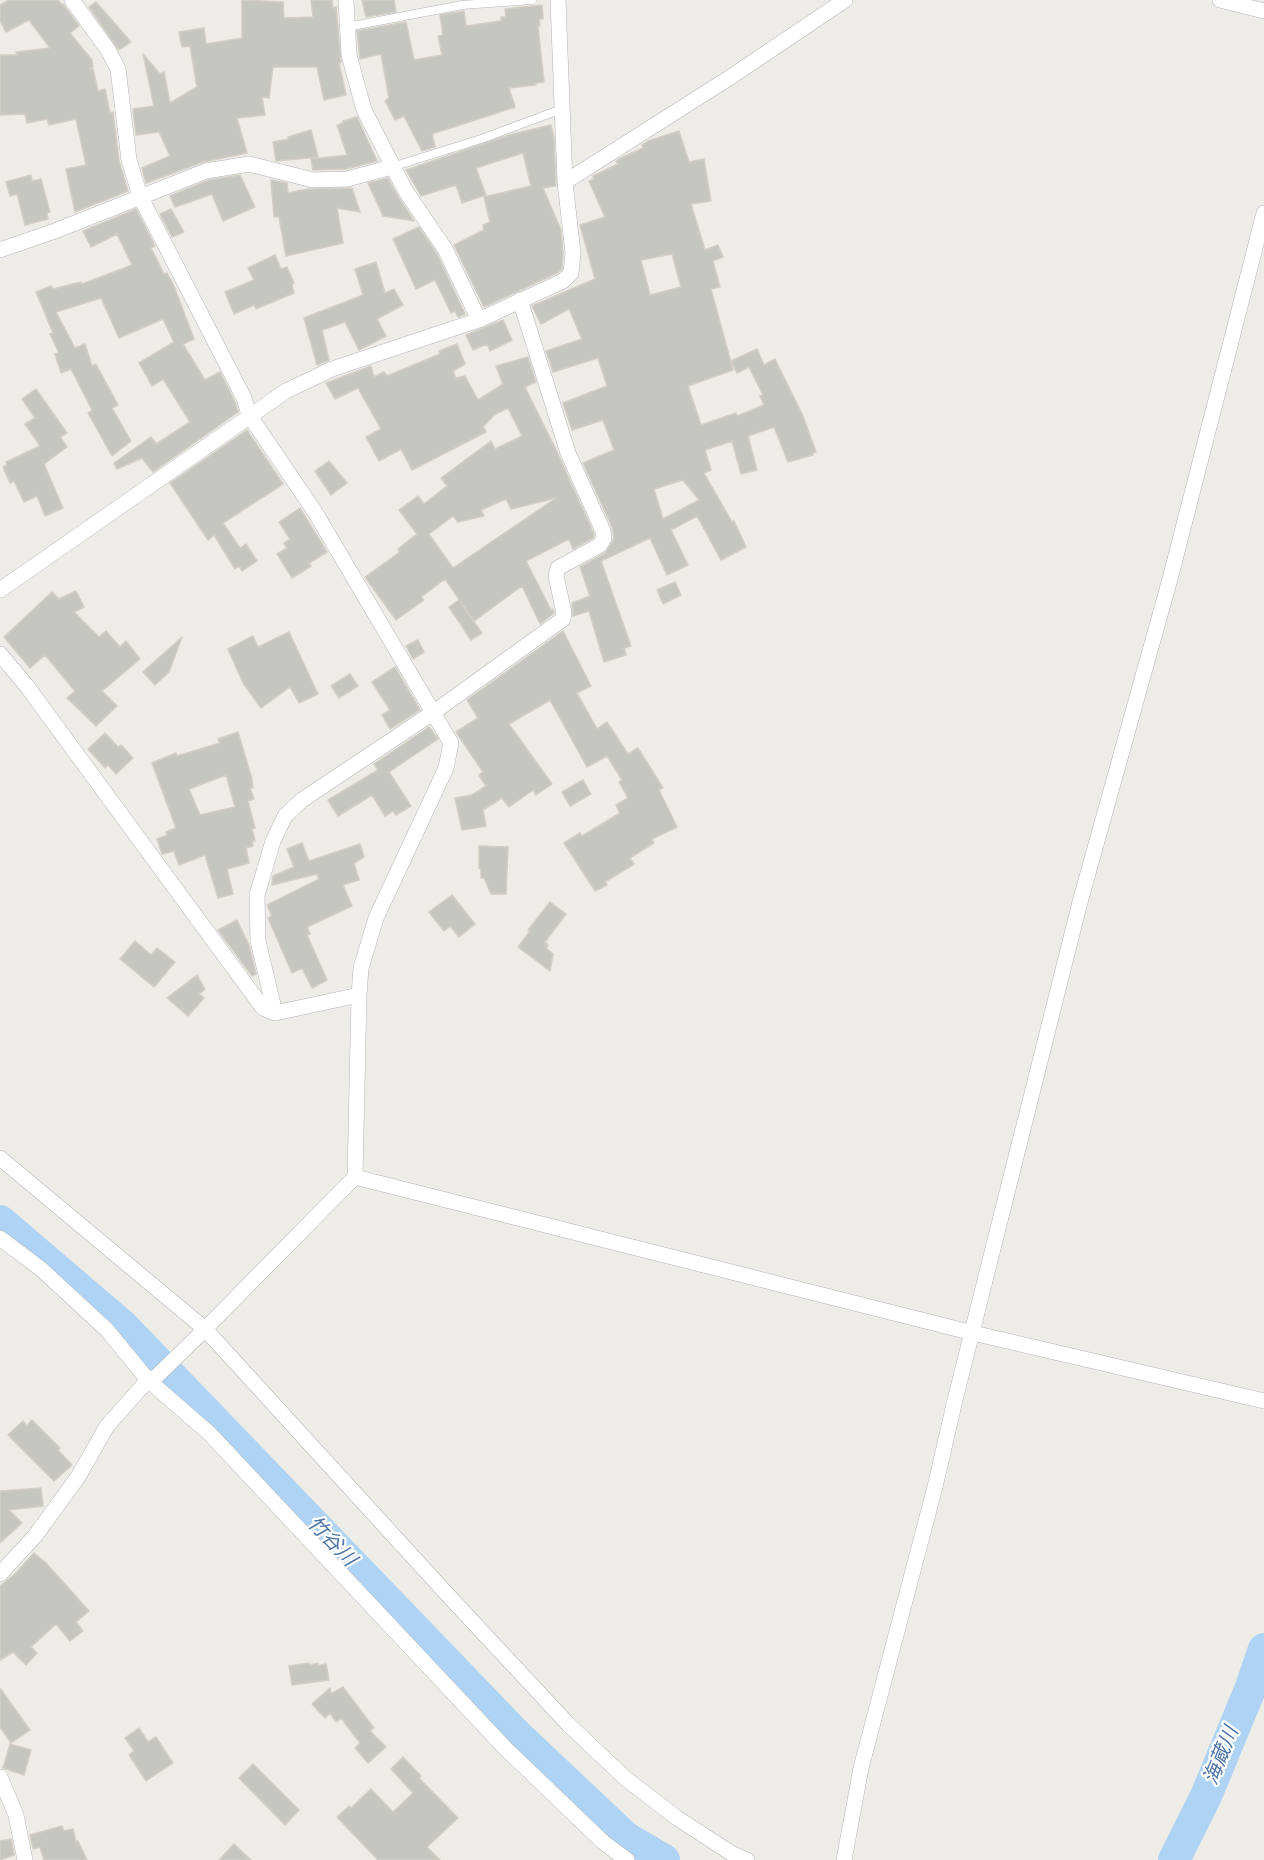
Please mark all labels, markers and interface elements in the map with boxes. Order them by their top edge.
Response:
water label: 竹谷川 [302,1512,360,1572]
water label: 海蔵川 [1200,1724,1244,1788]

